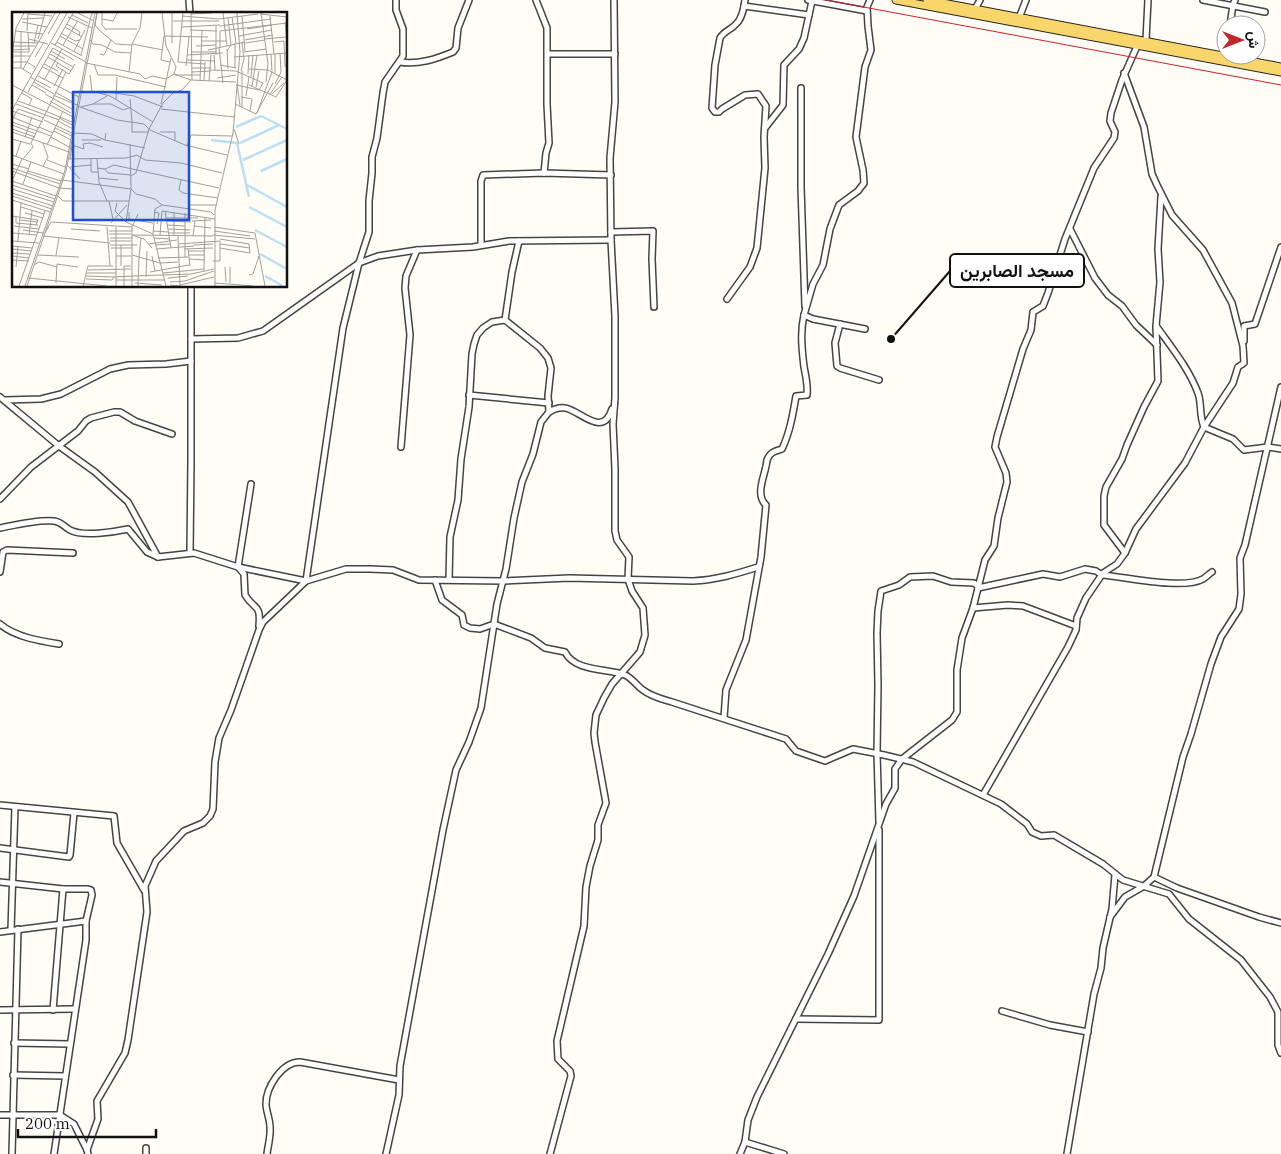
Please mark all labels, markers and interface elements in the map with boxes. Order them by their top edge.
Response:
inset map [12,12,288,288]
north arrow [1216,15,1266,65]
text: ش [1245,32,1263,49]
callout: مسجد الصابرين [950,254,1084,287]
text: مسجد الصابرين [960,259,1074,282]
scale bar [18,1106,155,1138]
text: 200 m [25,1114,70,1133]

